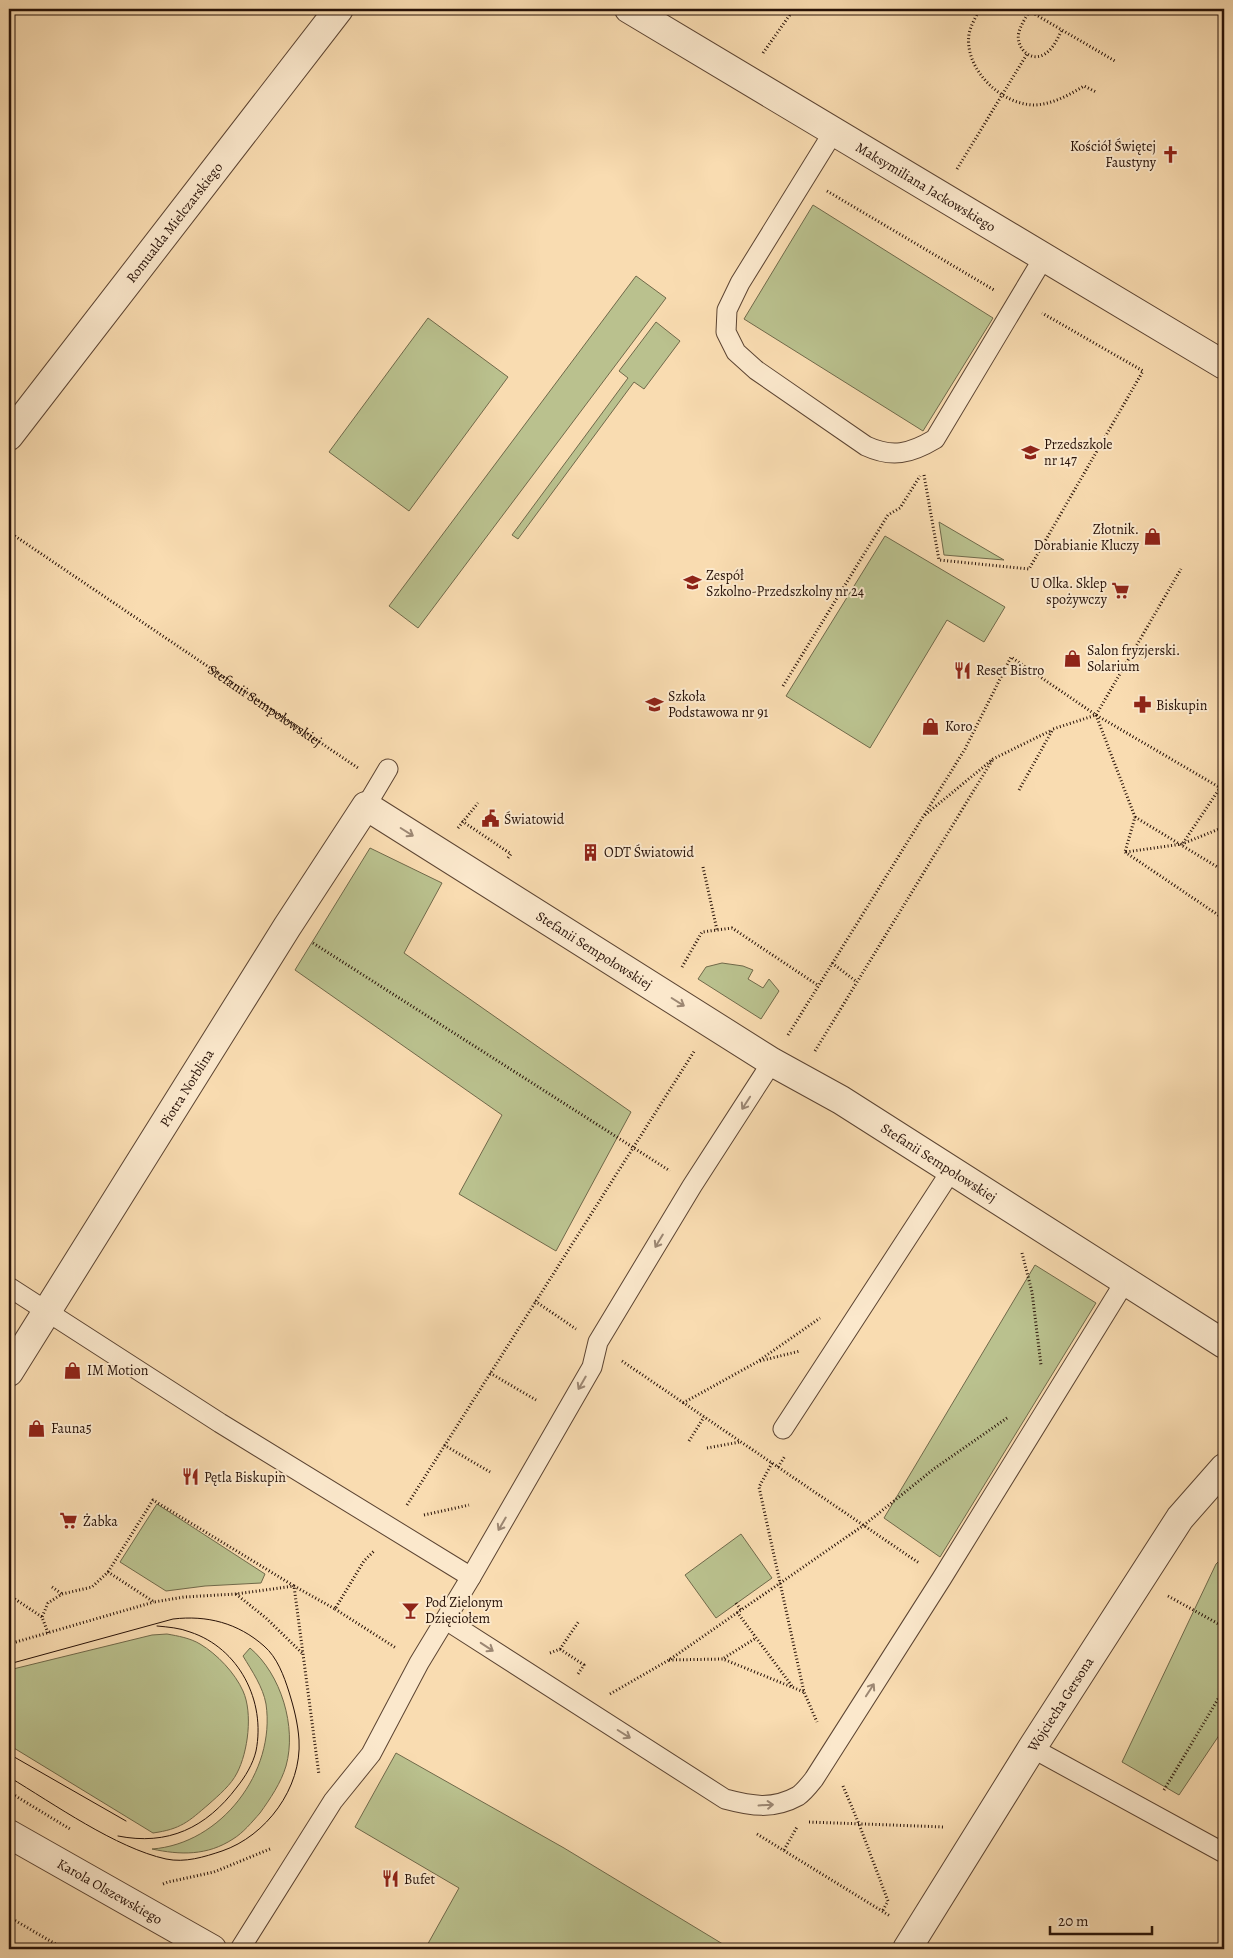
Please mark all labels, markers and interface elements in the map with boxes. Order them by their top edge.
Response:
street label: Maksymiliana Jackowskiego [852,137,1000,236]
place label: Kościół Świętej Faustyny [1070,137,1157,172]
church icon: Kościół Świętej Faustyny [1160,144,1180,164]
street label: Romualda Mielczarskiego [121,158,227,287]
place label: Przedszkole nr 147 [1044,435,1113,470]
school or university icon: Przedszkole nr 147 [1020,442,1040,462]
place label: Złotnik. Dorabianie Kluczy [1034,520,1140,555]
shop icon: Złotnik. Dorabianie Kluczy [1143,527,1163,547]
place label: Zespół Szkolno-Przedszkolny nr 24 [706,566,864,601]
school or university icon: Zespół Szkolno-Przedszkolny nr 24 [682,573,702,593]
place label: U Olka. Sklep spożywczy [1030,574,1108,609]
supermarket icon: U Olka. Sklep spożywczy [1111,581,1131,601]
place label: Salon fryzjerski. Solarium [1087,641,1180,676]
shop icon: Salon fryzjerski. Solarium [1063,648,1083,668]
street label: Stefanii Sempołowskiej [204,660,326,750]
restaurant icon: Reset Bistro [952,660,972,680]
place label: Reset Bistro [976,661,1044,680]
place label: Szkoła Podstawowa nr 91 [668,687,769,722]
school or university icon: Szkoła Podstawowa nr 91 [644,694,664,714]
pharmacy icon: Biskupin [1132,695,1152,715]
place label: Biskupin [1156,696,1208,715]
shop icon: Koro [921,716,941,736]
place label: Koro [945,717,973,736]
public building icon: Światowid [480,809,500,829]
place label: Światowid [504,810,565,829]
one-way arrow [400,827,414,837]
building icon: ODT Światowid [580,842,600,862]
place label: ODT Światowid [604,843,694,862]
street label: Stefanii Sempołowskiej [533,906,656,994]
one-way arrow [671,997,685,1007]
street label: Piotra Norblina [155,1045,218,1130]
one-way arrow [740,1096,751,1110]
street label: Stefanii Sempołowskiej [877,1118,1000,1206]
one-way arrow [654,1233,664,1247]
shop icon: IM Motion [63,1360,83,1380]
place label: IM Motion [87,1361,149,1380]
one-way arrow [577,1375,587,1389]
shop icon: Fauna5 [27,1418,47,1438]
place label: Fauna5 [51,1419,92,1438]
restaurant icon: Pętla Biskupin [180,1467,200,1487]
place label: Pętla Biskupin [204,1468,286,1487]
supermarket icon: Żabka [59,1511,79,1531]
place label: Żabka [83,1512,118,1531]
one-way arrow [497,1516,507,1531]
place label: Pod Zielonym Dzięciołem [425,1593,504,1628]
bar icon: Pod Zielonym Dzięciołem [401,1600,421,1620]
one-way arrow [480,1642,494,1652]
street label: Wojciecha Gersona [1022,1653,1098,1756]
one-way arrow [866,1683,876,1697]
one-way arrow [617,1729,631,1739]
one-way arrow [758,1801,774,1810]
street label: Karola Olszewskiego [54,1854,166,1929]
restaurant icon: Bufet [380,1869,400,1889]
place label: Bufet [404,1870,436,1889]
scale bar [1050,1903,1153,1935]
text: 20 m [1058,1911,1089,1931]

